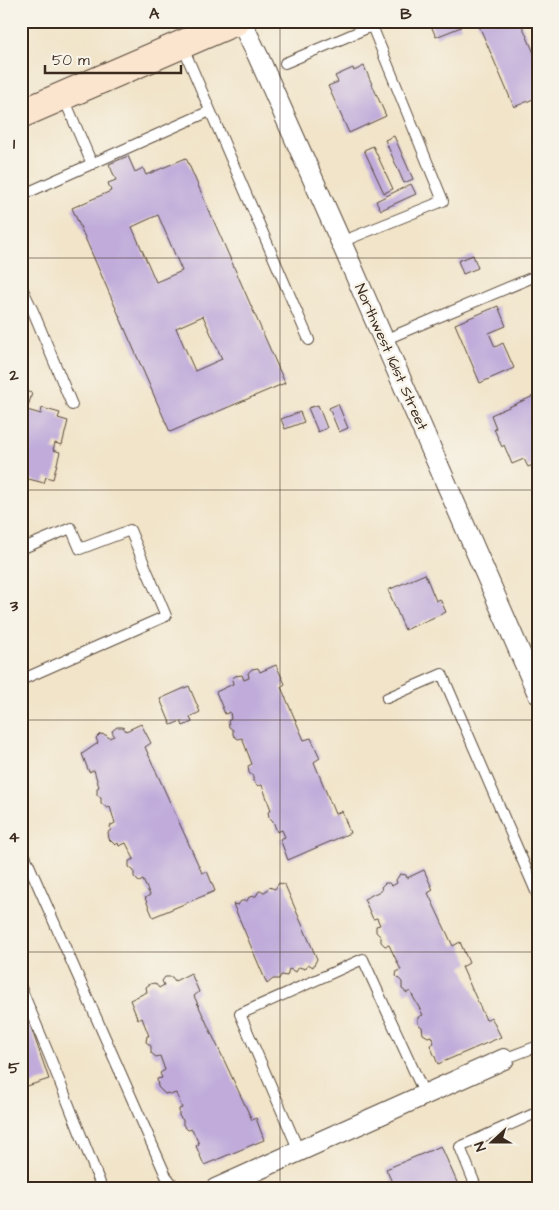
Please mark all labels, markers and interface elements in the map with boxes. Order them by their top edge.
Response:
text: A [149,3,160,25]
text: B [400,3,412,25]
scale bar [45,42,181,74]
text: 50 m [52,50,90,71]
text: 1 [13,133,16,155]
street label: Northwest 161st Street [349,280,433,434]
text: 2 [8,364,19,386]
text: 3 [9,595,19,617]
text: 4 [9,826,20,848]
text: 5 [8,1057,20,1079]
north arrow [466,1118,516,1168]
text: N [470,1138,492,1154]

